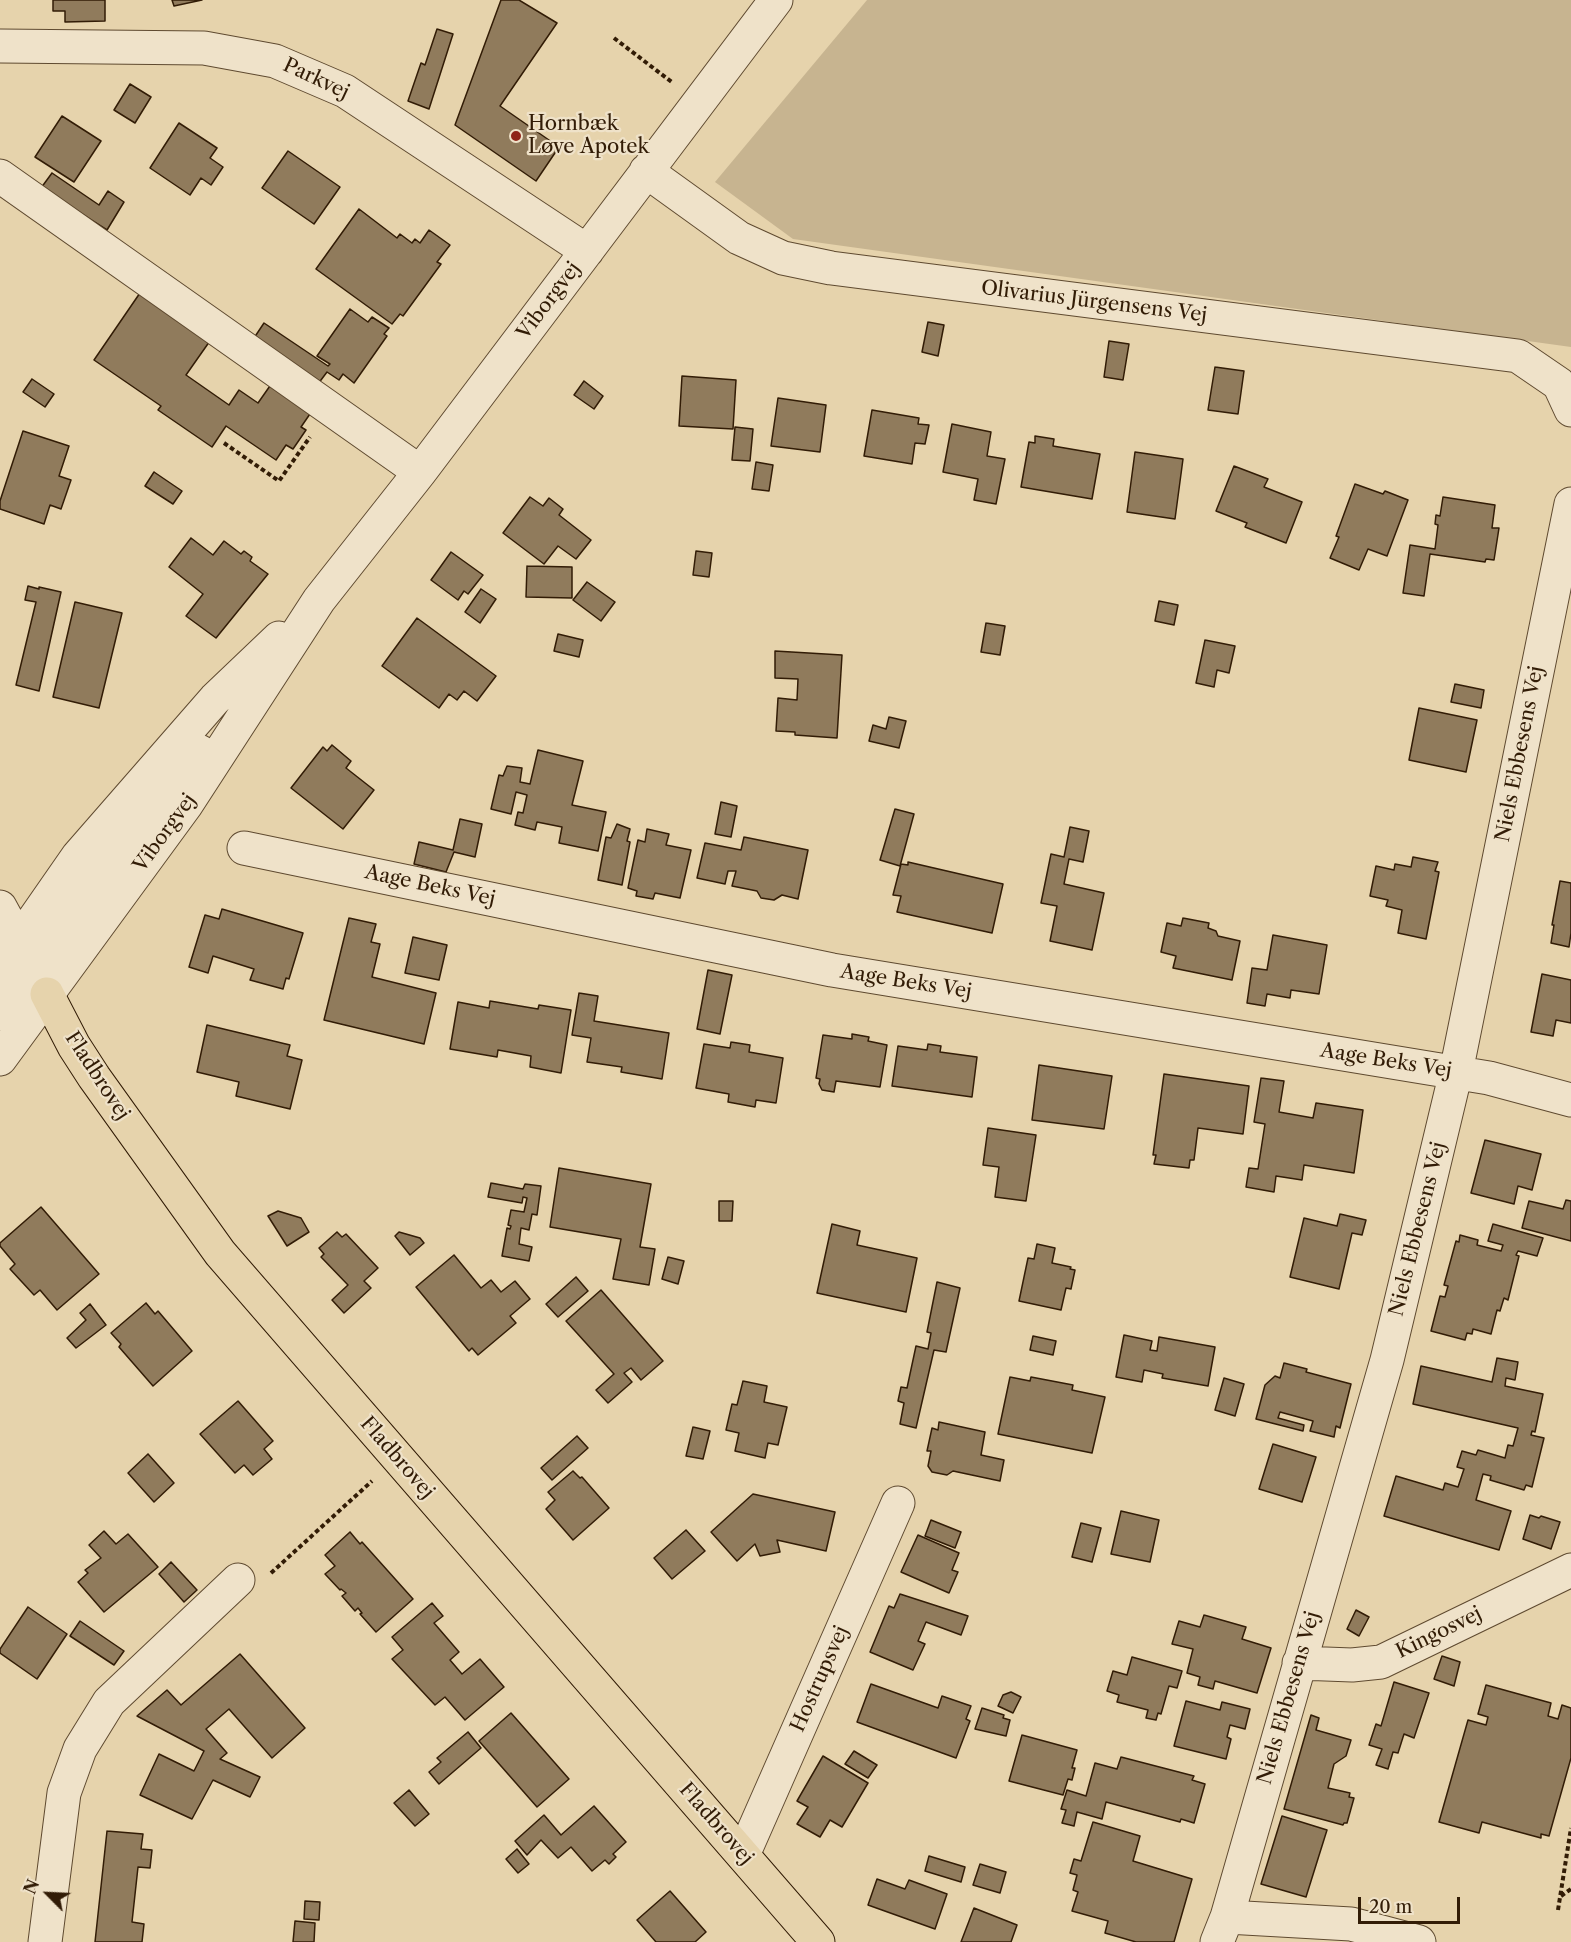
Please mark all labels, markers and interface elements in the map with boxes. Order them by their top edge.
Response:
street label: Parkvej [279,53,353,105]
place label: Hornbæk Løve Apotek [528,112,649,159]
marker: Hornbæk Løve Apotek [509,129,523,143]
street label: Viborgvej [512,257,586,345]
street label: Olivarius Jürgensens Vej [980,276,1208,328]
street label: Niels Ebbesens Vej [1491,664,1549,844]
street label: Viborgvej [129,789,201,877]
street label: Aage Beks Vej [363,860,497,912]
street label: Aage Beks Vej [839,960,973,1004]
street label: Fladbrovej [60,1027,134,1125]
street label: Aage Beks Vej [1319,1039,1453,1083]
street label: Niels Ebbesens Vej [1385,1139,1451,1319]
street label: Fladbrovej [355,1412,439,1504]
street label: Kingosvej [1392,1602,1486,1664]
street label: Niels Ebbesens Vej [1253,1609,1325,1787]
street label: Hostrupsvej [786,1622,854,1736]
street label: Fladbrovej [674,1778,758,1870]
north arrow [18,1864,78,1924]
text: N [20,1876,44,1897]
scale bar [1361,1885,1463,1923]
text: 20 m [1369,1896,1412,1918]

